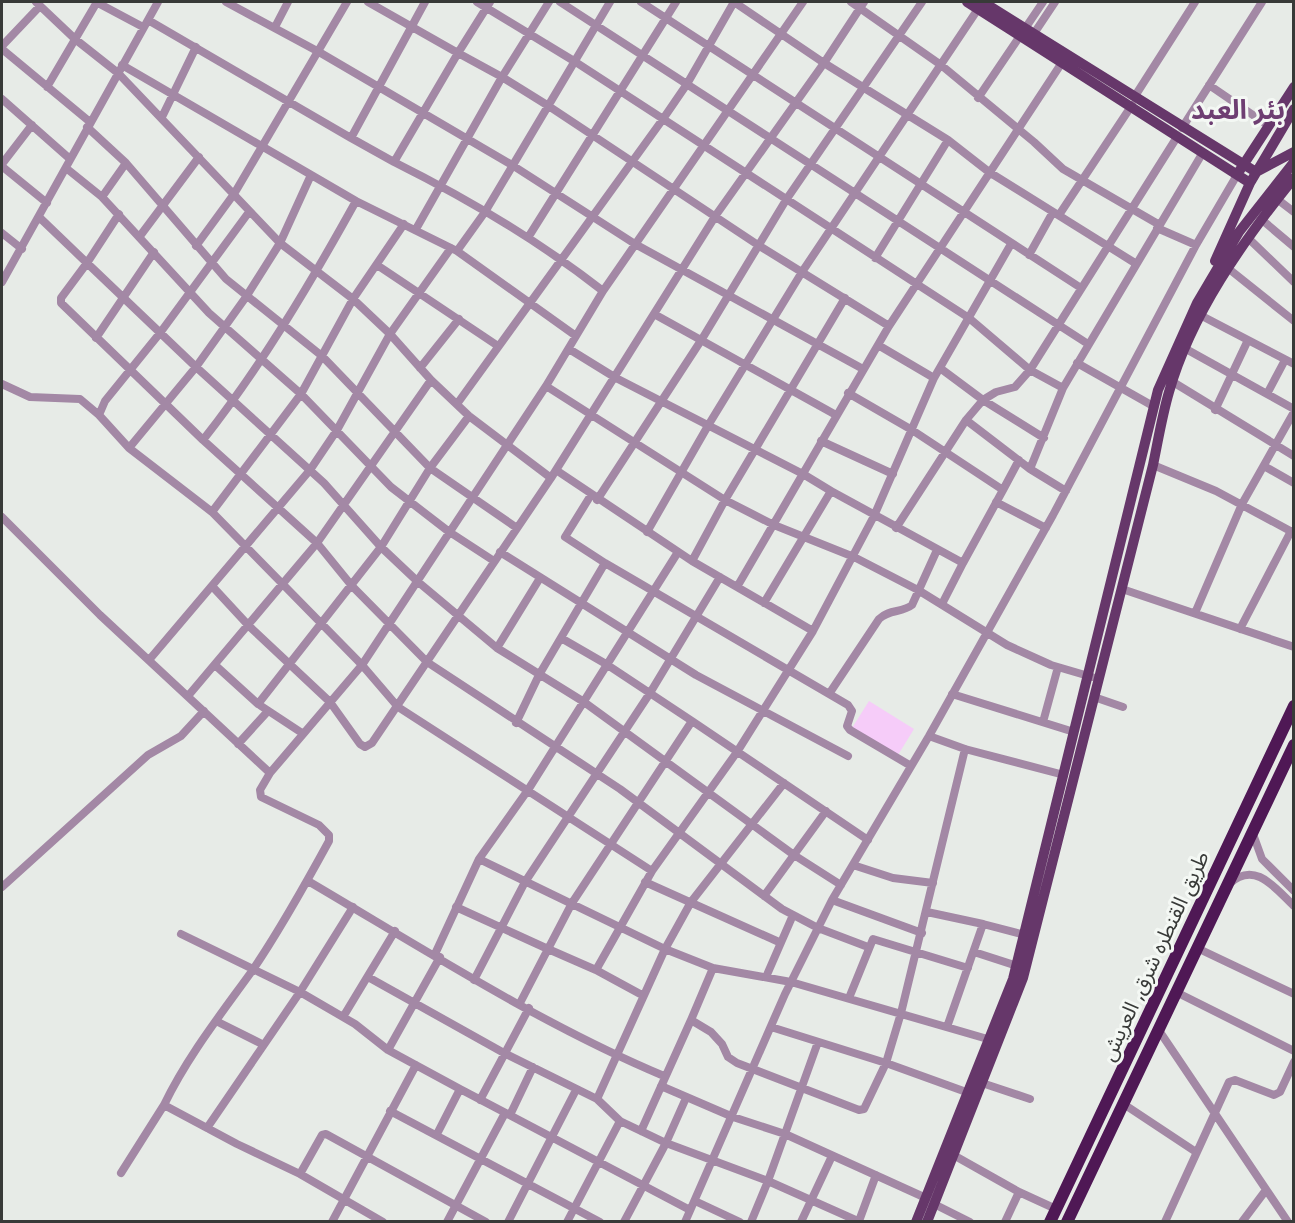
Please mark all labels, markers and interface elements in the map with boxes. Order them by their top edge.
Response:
district label: بئر العبد [1191,82,1285,139]
street label: طريق القنطره شرق, العريش [1087,843,1223,1069]

